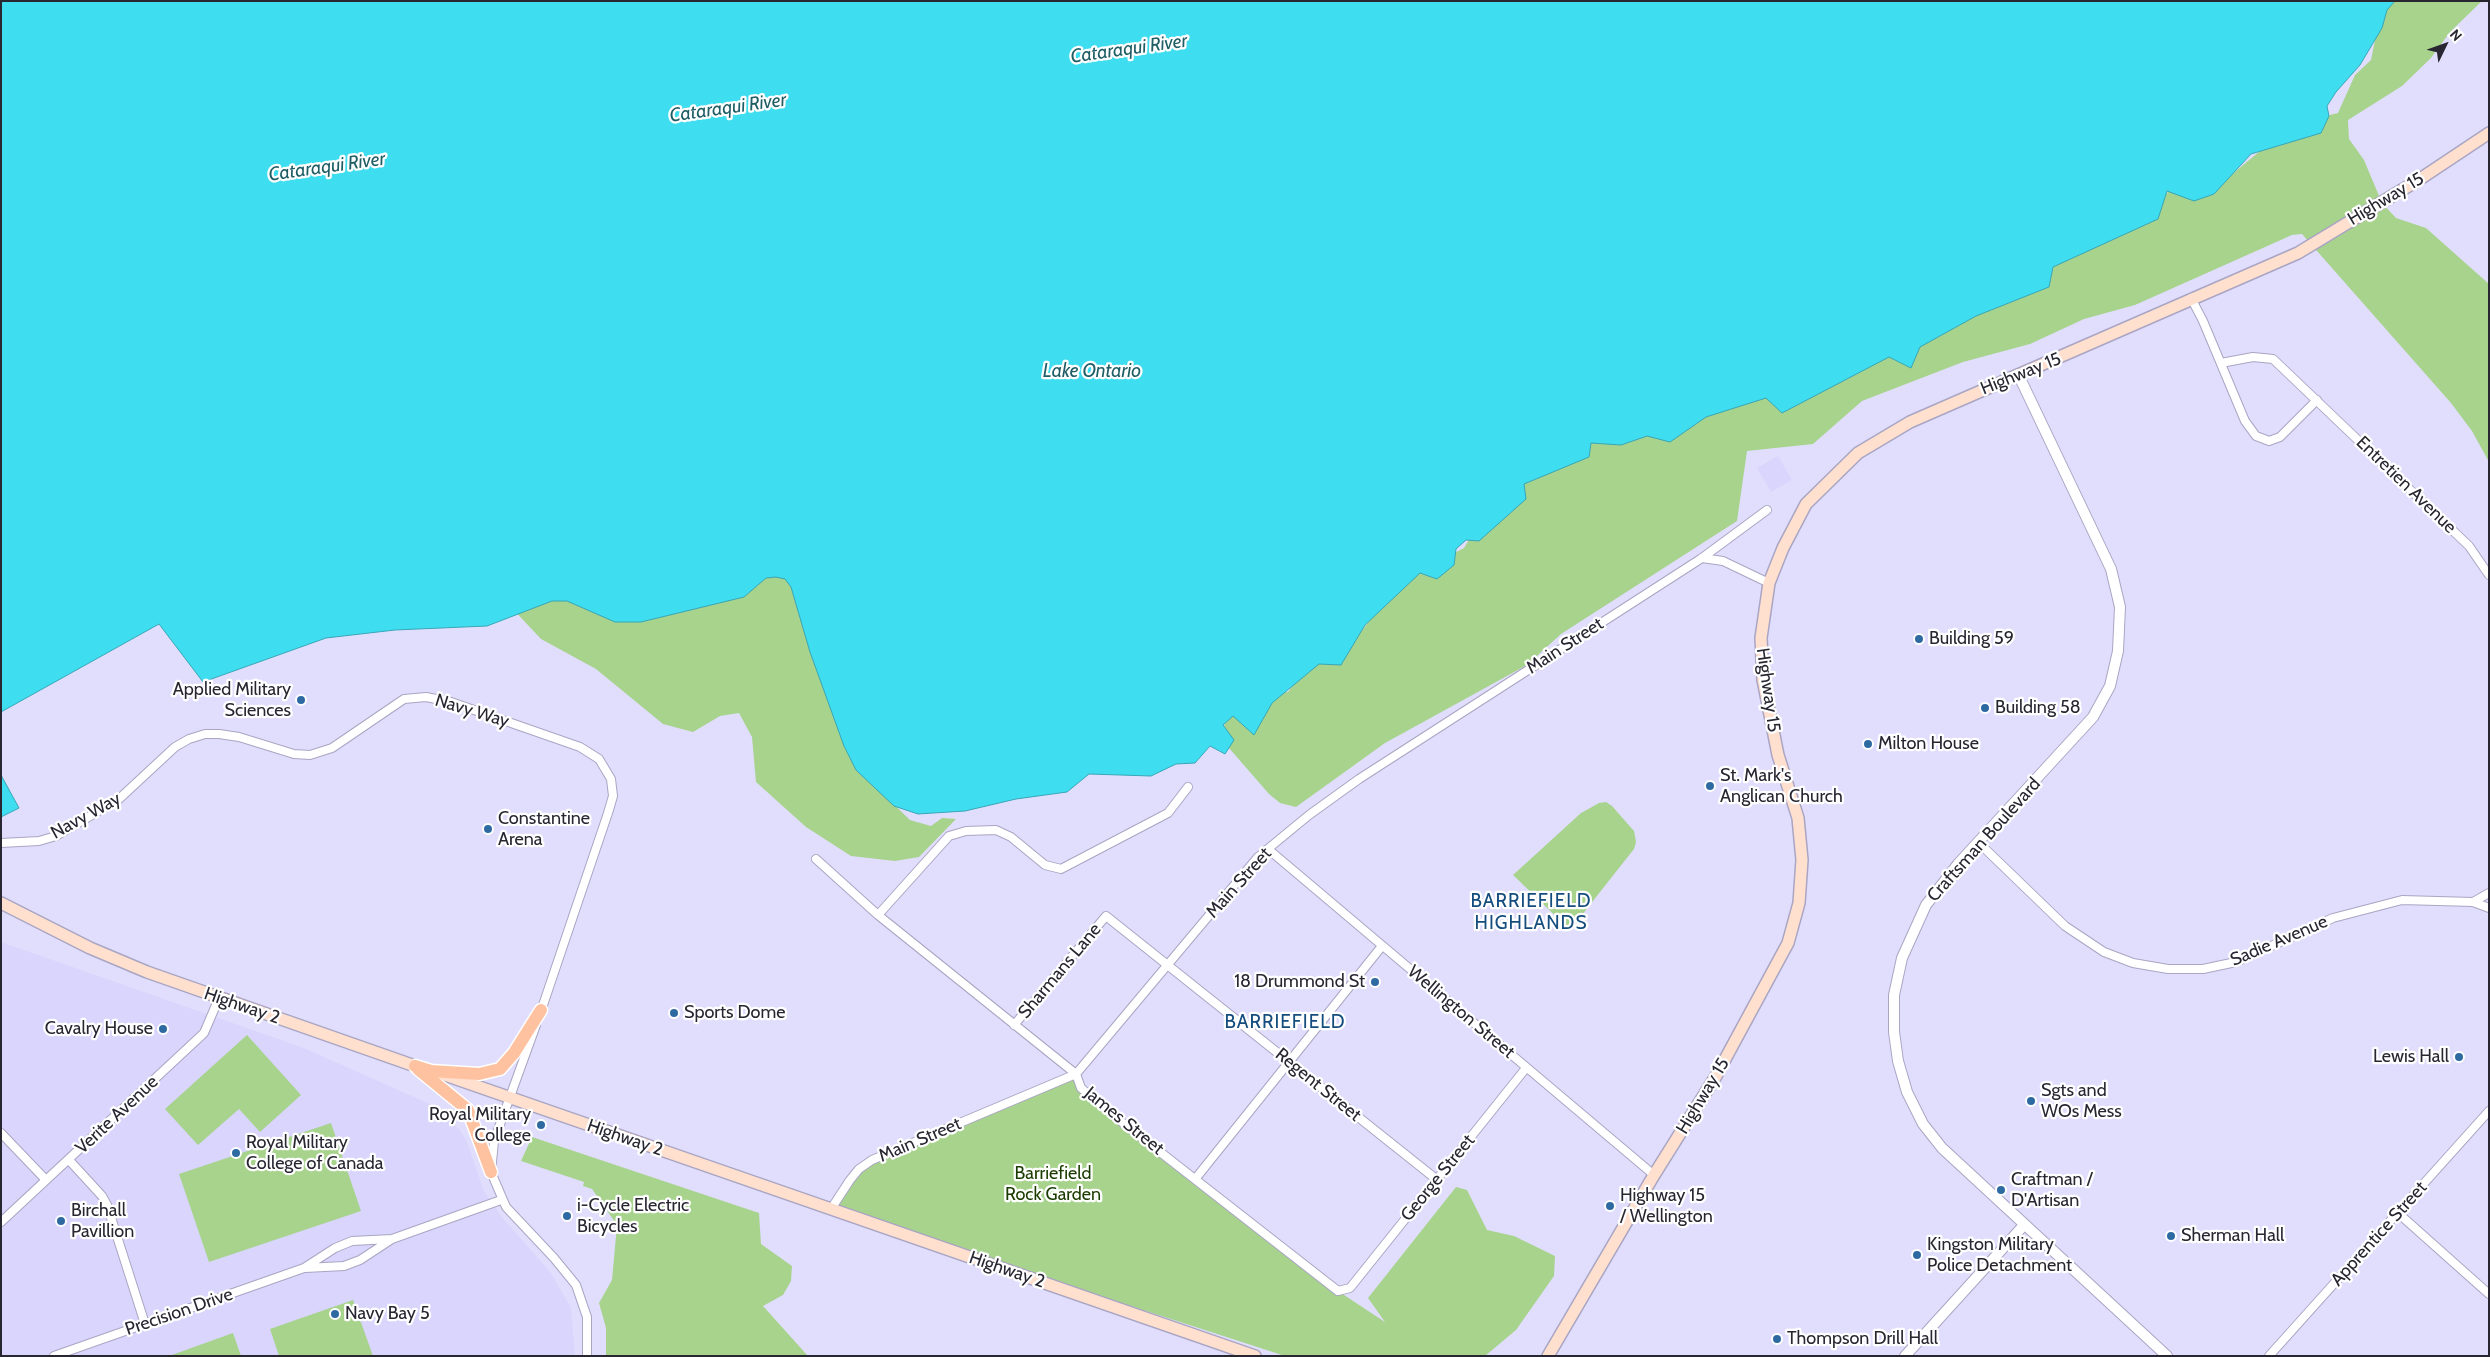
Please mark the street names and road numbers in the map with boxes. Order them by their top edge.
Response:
street label: Highway 15 [2344,168,2428,230]
street label: Highway 15 [1978,348,2064,400]
street label: Entretien Avenue [2351,432,2461,538]
street label: Main Street [1522,613,1608,679]
street label: Highway 15 [1751,646,1785,734]
street label: Navy Way [432,689,512,733]
street label: Craftsman Boulevard [1923,774,2045,906]
street label: Navy Way [47,788,125,844]
street label: Main Street [1202,843,1276,923]
street label: Sadie Avenue [2227,911,2331,971]
street label: Sharmans Lane [1014,919,1106,1023]
street label: Wellington Street [1403,961,1519,1063]
street label: Highway 2 [201,983,283,1029]
street label: Regent Street [1271,1044,1365,1126]
street label: Highway 15 [1672,1054,1734,1138]
street label: Verite Avenue [71,1071,163,1159]
street label: James Street [1080,1082,1168,1160]
street label: Main Street [876,1113,964,1167]
street label: Highway 2 [584,1115,666,1161]
street label: George Street [1397,1130,1479,1226]
street label: Apprentice Street [2326,1177,2432,1291]
street label: Highway 2 [966,1247,1048,1293]
street label: Precision Drive [122,1283,236,1341]

